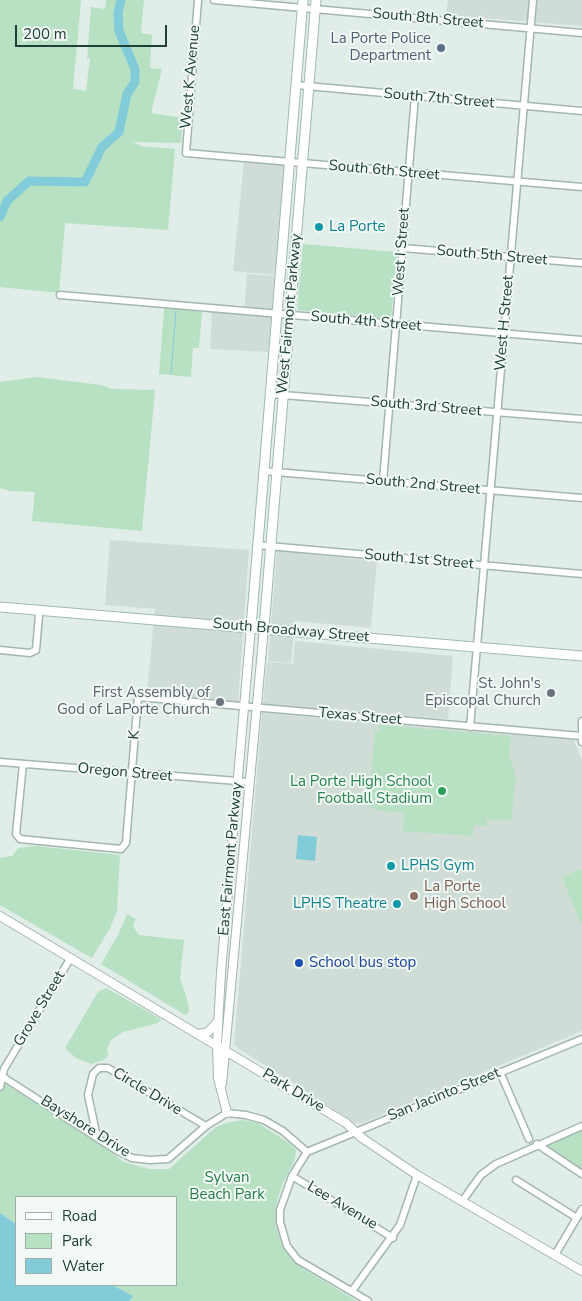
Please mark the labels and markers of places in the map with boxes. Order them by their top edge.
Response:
place label: La Porte Police Department [331,30,431,65]
marker: La Porte Police Department [435,42,447,54]
place label: La Porte [329,218,385,236]
marker: La Porte [313,221,325,233]
place label: St. John's Episcopal Church [425,675,541,710]
place label: First Assembly of God of LaPorte Church [57,684,210,719]
marker: St. John's Episcopal Church [545,687,557,699]
marker: First Assembly of God of LaPorte Church [214,696,226,708]
place label: La Porte High School Football Stadium [290,773,432,808]
marker: La Porte High School Football Stadium [436,785,448,797]
place label: LPHS Gym [401,857,475,875]
marker: LPHS Gym [385,860,397,872]
place label: La Porte High School [424,878,506,913]
marker: La Porte High School [408,890,420,902]
place label: LPHS Theatre [293,895,387,913]
marker: LPHS Theatre [391,898,403,910]
place label: School bus stop [309,954,416,972]
marker: School bus stop [293,957,305,969]

